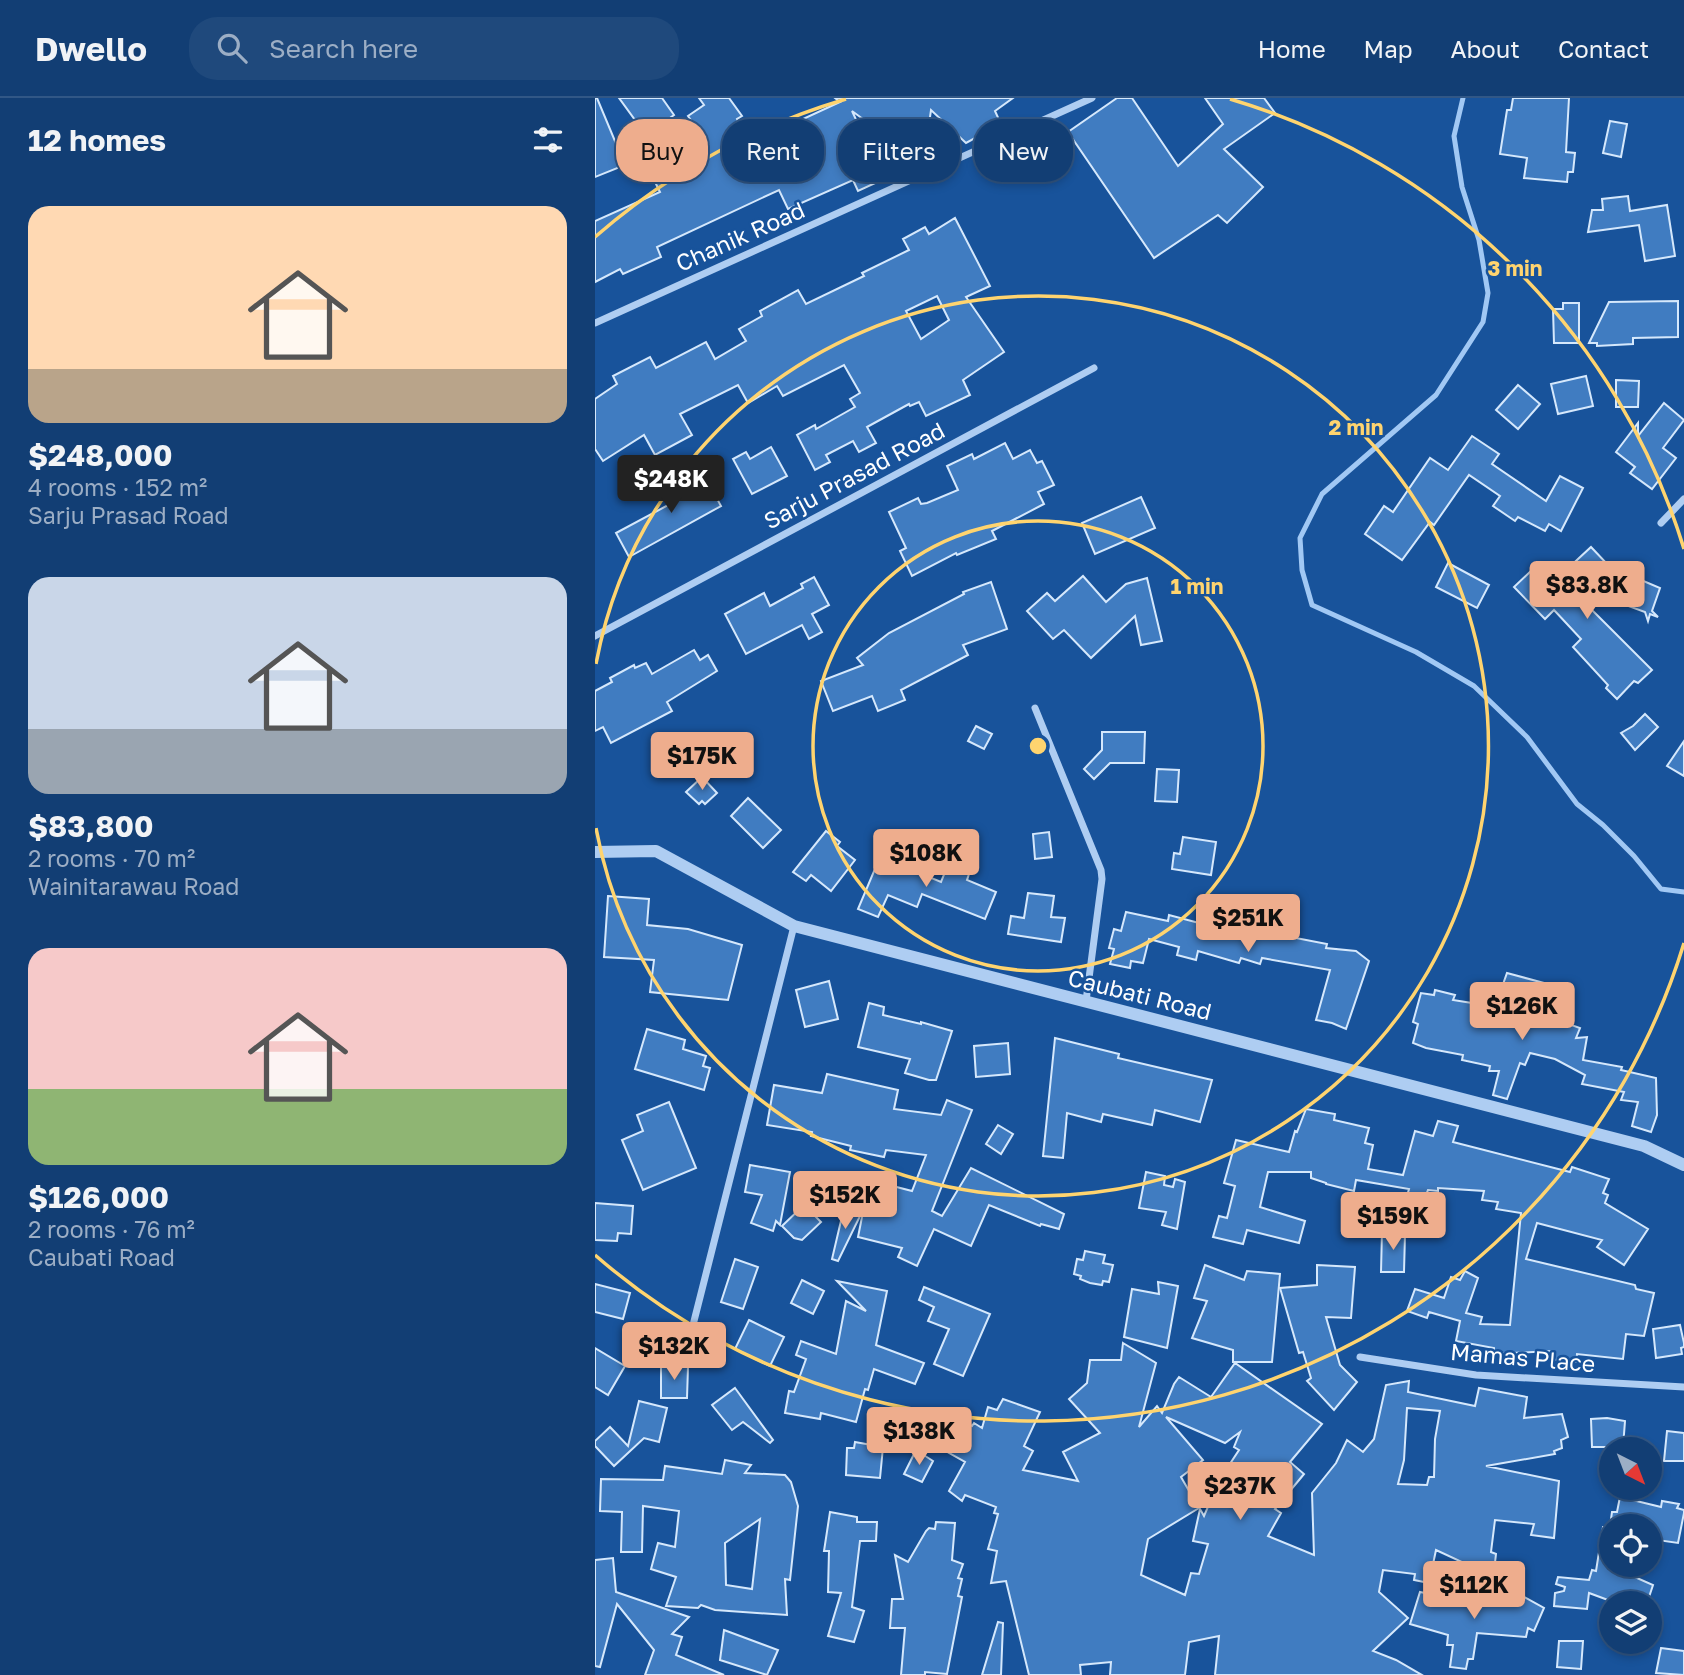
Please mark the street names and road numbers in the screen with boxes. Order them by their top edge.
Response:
street label: Chanik Road [671,195,809,277]
street label: Sarju Prasad Road [759,416,949,534]
street label: Caubati Road [1065,963,1215,1025]
street label: Mamas Place [1449,1337,1597,1377]

